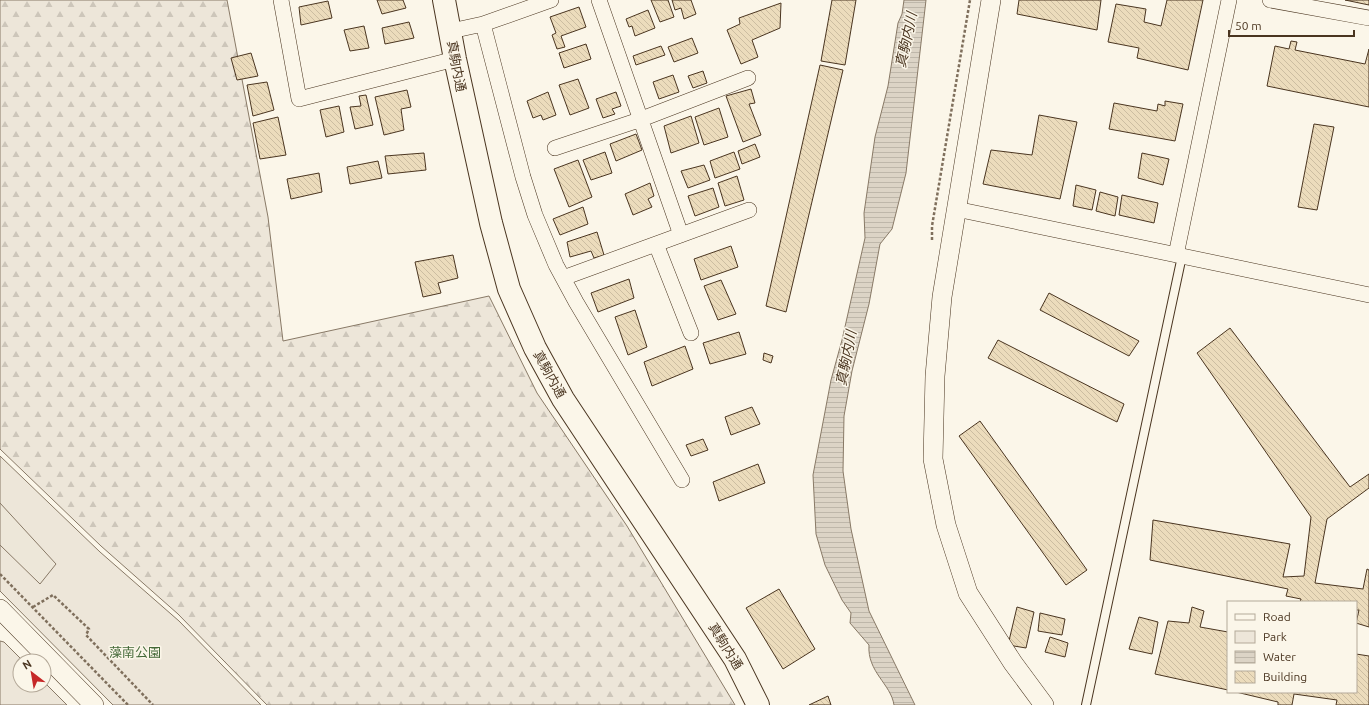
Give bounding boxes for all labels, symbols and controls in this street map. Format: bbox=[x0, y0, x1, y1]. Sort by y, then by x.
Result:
water label: 真駒内川 bbox=[892, 9, 920, 69]
scale bar bbox=[1229, 12, 1354, 38]
text: 50 m bbox=[1235, 19, 1262, 32]
street label: 真駒内通 bbox=[445, 39, 469, 93]
water label: 真駒内川 bbox=[833, 327, 860, 387]
street label: 真駒内通 bbox=[531, 348, 569, 400]
legend bbox=[1227, 601, 1357, 693]
text: Road bbox=[1263, 610, 1291, 623]
street label: 真駒内通 bbox=[706, 620, 746, 672]
text: Park bbox=[1263, 630, 1287, 643]
park label: 藻南公園 bbox=[109, 645, 161, 659]
text: Water bbox=[1263, 650, 1296, 663]
north arrow bbox=[12, 653, 52, 693]
text: N bbox=[20, 657, 33, 672]
text: Building bbox=[1263, 670, 1307, 683]

